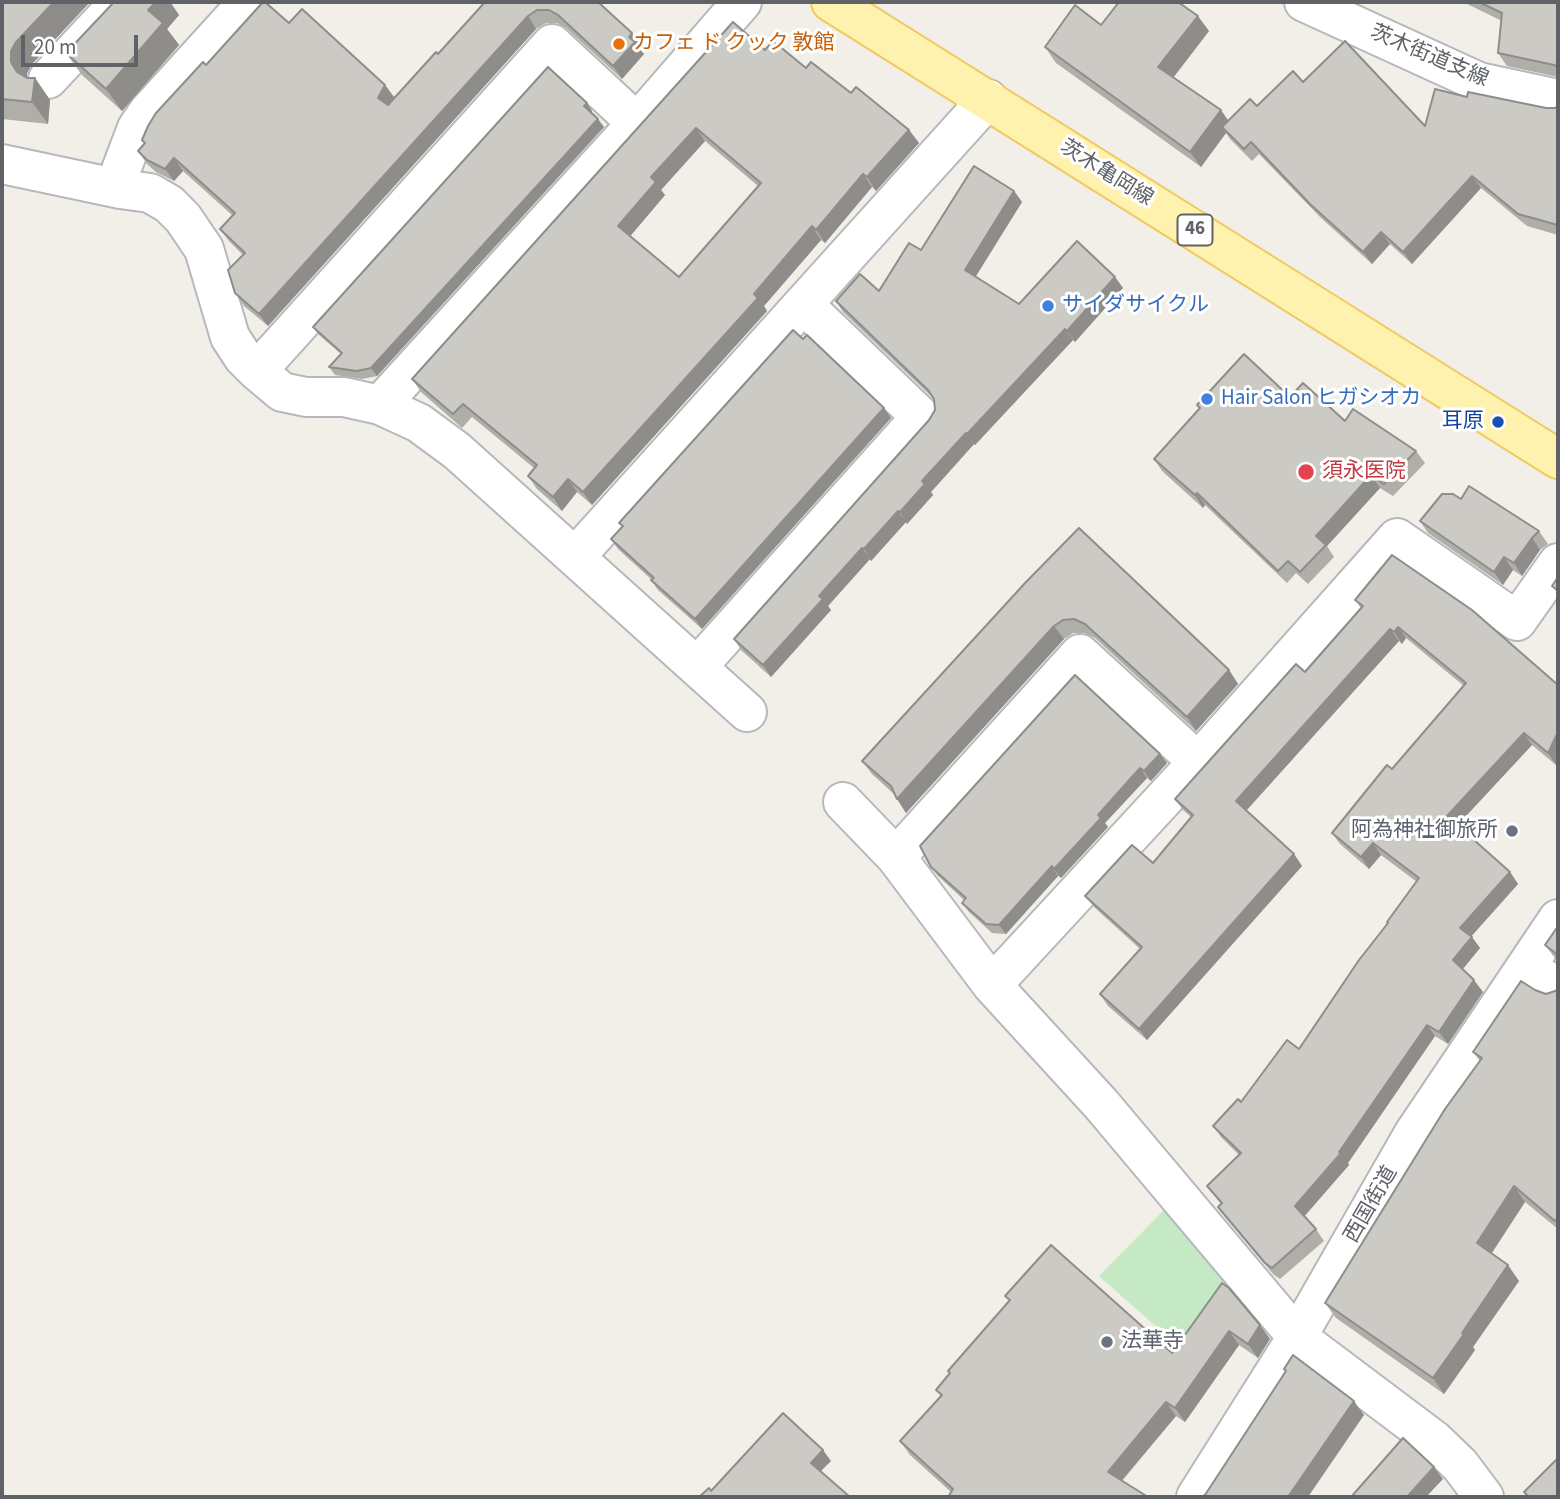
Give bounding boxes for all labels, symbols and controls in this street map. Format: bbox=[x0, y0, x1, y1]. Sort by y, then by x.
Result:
scale bar bbox=[24, 21, 142, 65]
street label: 茨木街道支線 bbox=[1366, 21, 1492, 93]
place label: カフェ ド クック 敦館 bbox=[633, 31, 835, 57]
text: 20 m bbox=[34, 32, 76, 62]
marker: カフェ ド クック 敦館 bbox=[611, 36, 627, 52]
street label: 茨木亀岡線 bbox=[1055, 135, 1157, 213]
road number: 46 bbox=[1178, 214, 1212, 246]
place label: サイダサイクル bbox=[1062, 293, 1209, 319]
marker: サイダサイクル bbox=[1040, 298, 1056, 314]
place label: Hair Salon ヒガシオカ bbox=[1221, 386, 1421, 412]
marker: Hair Salon ヒガシオカ bbox=[1199, 391, 1215, 407]
place label: 耳原 bbox=[1442, 409, 1484, 435]
marker: 耳原 bbox=[1490, 414, 1506, 430]
place label: 須永医院 bbox=[1322, 459, 1406, 485]
marker: 須永医院 bbox=[1296, 462, 1316, 482]
place label: 阿為神社御旅所 bbox=[1351, 818, 1498, 844]
marker: 阿為神社御旅所 bbox=[1504, 823, 1520, 839]
street label: 西国街道 bbox=[1340, 1162, 1404, 1248]
place label: 法華寺 bbox=[1121, 1329, 1184, 1355]
marker: 法華寺 bbox=[1099, 1334, 1115, 1350]

